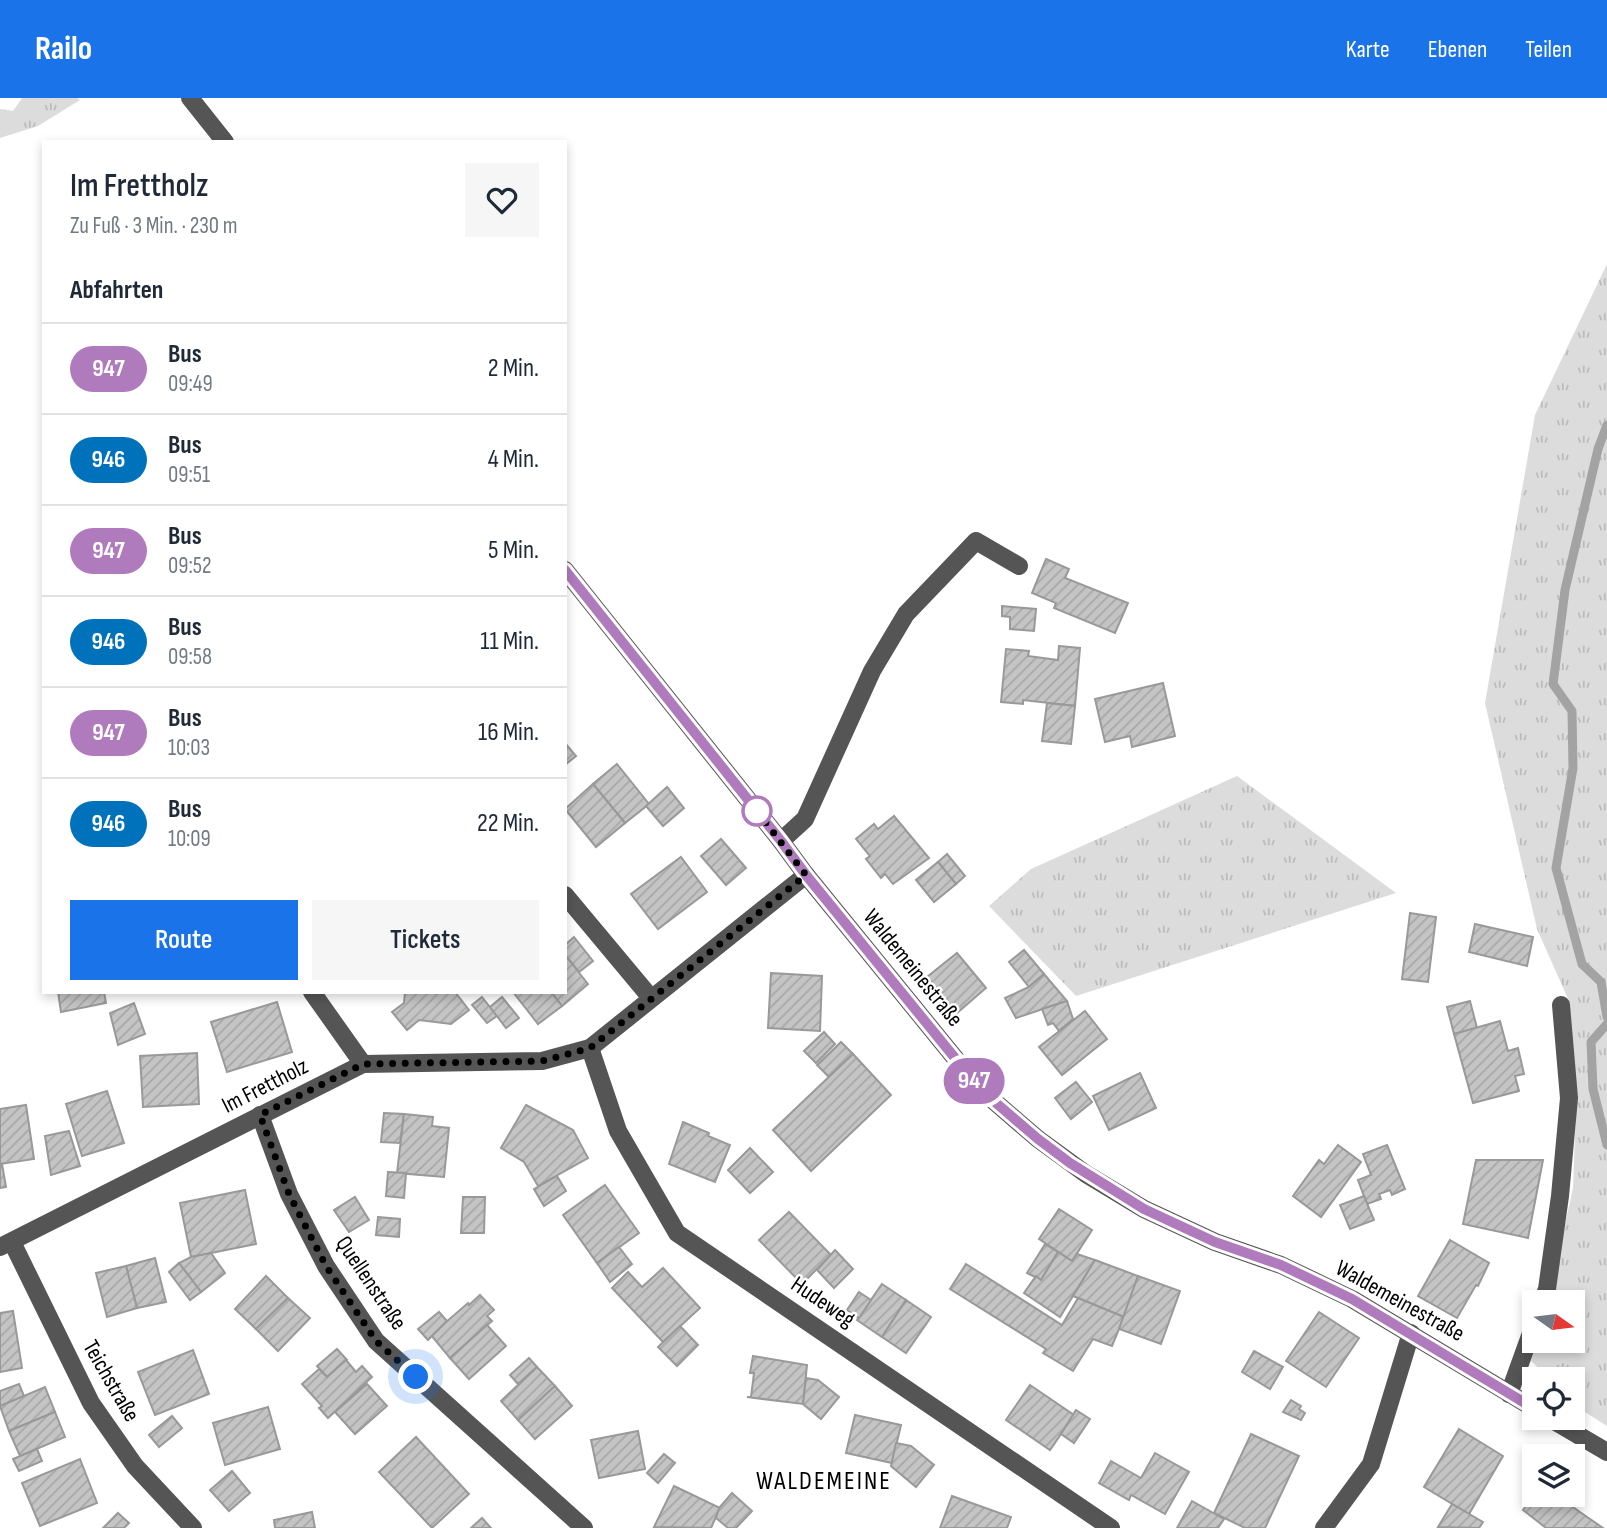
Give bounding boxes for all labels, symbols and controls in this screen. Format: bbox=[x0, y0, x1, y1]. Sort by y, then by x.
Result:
text: Railo bbox=[35, 29, 92, 69]
text: Karte bbox=[1346, 35, 1390, 64]
text: Ebenen bbox=[1428, 35, 1487, 64]
text: Teilen bbox=[1525, 35, 1572, 64]
button: heart bbox=[465, 163, 539, 237]
text: Im Frettholz bbox=[70, 166, 208, 206]
text: Zu Fuß · 3 Min. · 230 m bbox=[70, 212, 238, 240]
text: Abfahrten bbox=[70, 275, 163, 306]
text: Bus bbox=[168, 339, 202, 370]
text: 2 Min. bbox=[488, 353, 539, 384]
text: 947 bbox=[92, 354, 125, 383]
text: 09:49 bbox=[168, 370, 213, 398]
text: Bus bbox=[168, 430, 202, 461]
text: 4 Min. bbox=[488, 444, 539, 475]
text: 946 bbox=[92, 445, 125, 474]
text: 09:51 bbox=[168, 461, 210, 489]
text: Bus bbox=[168, 521, 202, 552]
text: 5 Min. bbox=[488, 535, 539, 566]
text: 947 bbox=[92, 536, 125, 565]
text: 09:52 bbox=[168, 552, 212, 580]
text: Bus bbox=[168, 612, 202, 643]
text: 11 Min. bbox=[480, 626, 539, 657]
text: 946 bbox=[92, 627, 125, 656]
text: 09:58 bbox=[168, 643, 212, 671]
text: Bus bbox=[168, 703, 202, 734]
text: 16 Min. bbox=[478, 717, 539, 748]
text: 947 bbox=[92, 718, 125, 747]
text: 10:03 bbox=[168, 734, 210, 762]
text: Bus bbox=[168, 794, 202, 825]
unlabelled marker bbox=[742, 796, 772, 826]
text: 22 Min. bbox=[477, 808, 539, 839]
text: 946 bbox=[92, 809, 125, 838]
text: 10:09 bbox=[168, 825, 211, 853]
button: Route bbox=[70, 900, 298, 980]
button: Tickets bbox=[312, 900, 539, 980]
street label: Waldemeinestraße bbox=[857, 904, 969, 1032]
street label: Im Frettholz bbox=[217, 1052, 313, 1120]
line badge: 947 bbox=[934, 1058, 1014, 1104]
text: 947 bbox=[958, 1066, 990, 1095]
street label: Quellenstraße bbox=[329, 1231, 413, 1335]
street label: Waldemeinestraße bbox=[1331, 1254, 1469, 1348]
street label: Hudeweg bbox=[786, 1270, 860, 1334]
north arrow bbox=[1522, 1290, 1586, 1353]
map controls bbox=[1522, 1290, 1585, 1507]
street label: Teichstraße bbox=[76, 1335, 146, 1427]
your location bbox=[398, 1359, 433, 1394]
button: locate bbox=[1522, 1367, 1585, 1430]
button: layers bbox=[1522, 1444, 1585, 1507]
district label: WALDEMEINE bbox=[756, 1466, 892, 1497]

